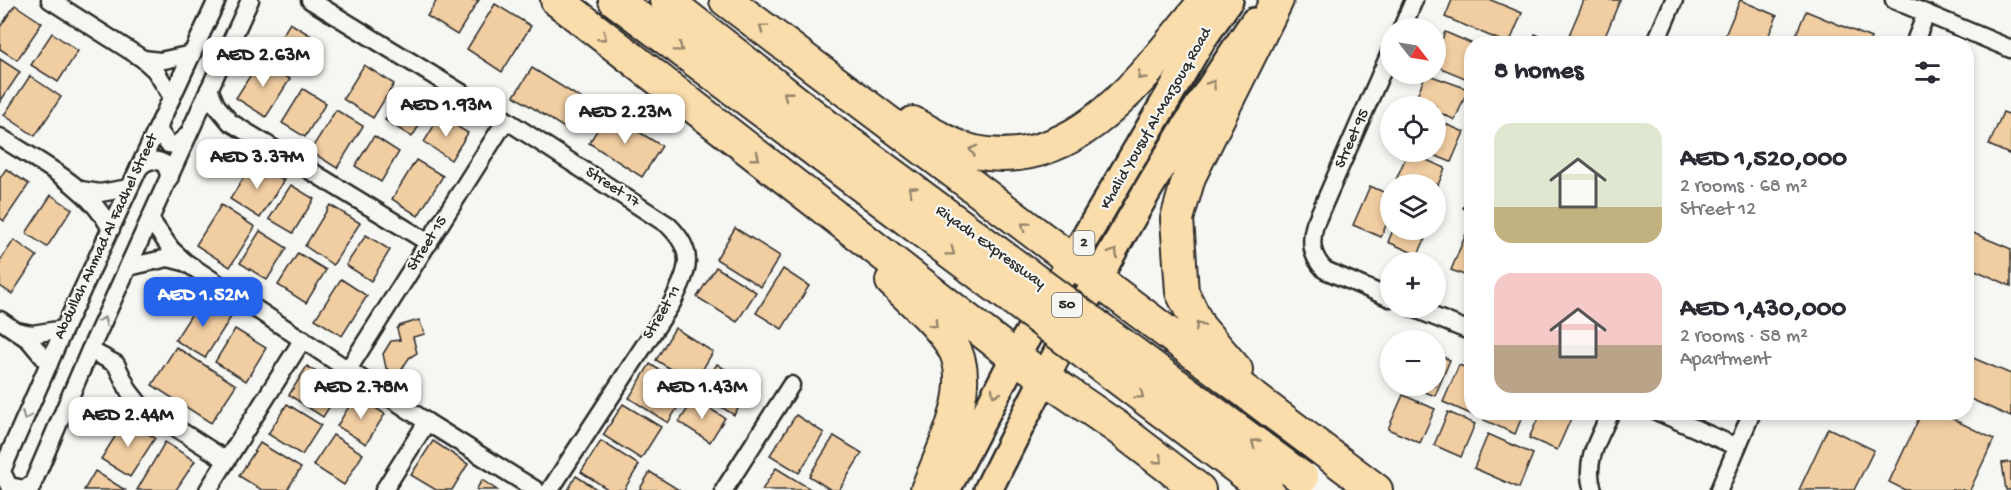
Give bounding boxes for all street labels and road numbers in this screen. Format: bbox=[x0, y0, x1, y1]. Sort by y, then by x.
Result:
street label: Khalid Yousuf Al-Marzouq Road bbox=[1097, 23, 1218, 213]
street label: Street 95 bbox=[1332, 106, 1374, 172]
street label: Abdullah Ahmad Al Fadhel Street bbox=[51, 130, 164, 343]
street label: Street 17 bbox=[581, 163, 643, 213]
street label: Riyadh Expressway bbox=[931, 202, 1049, 294]
street label: Street 15 bbox=[404, 213, 452, 275]
road number: 2 bbox=[1074, 231, 1094, 255]
street label: Street 11 bbox=[640, 283, 686, 343]
road number: 50 bbox=[1052, 293, 1082, 317]

